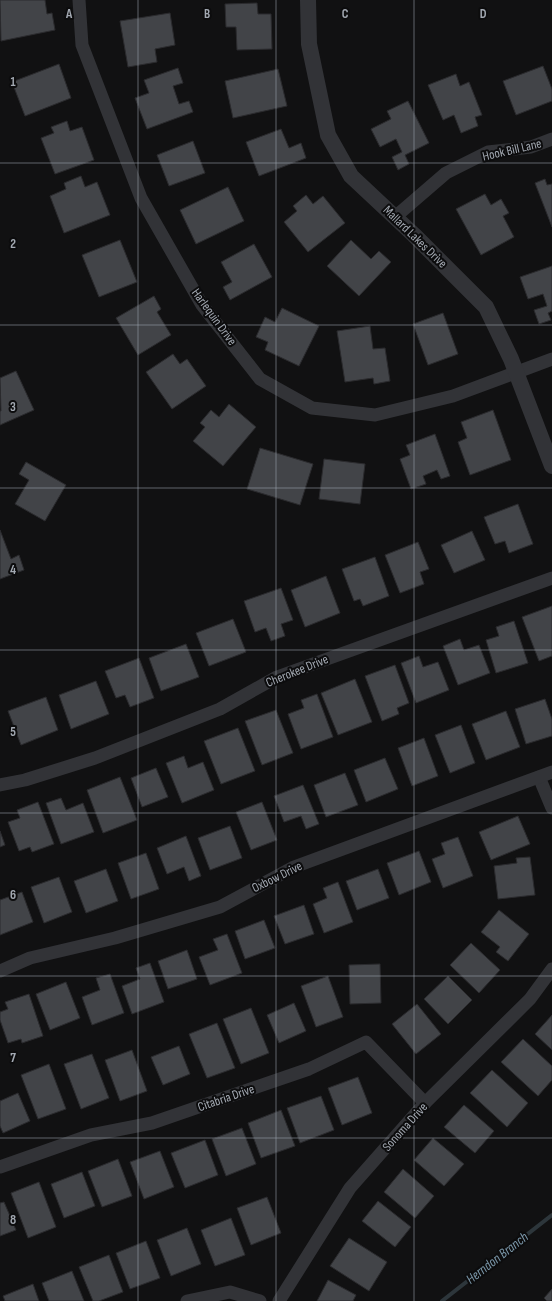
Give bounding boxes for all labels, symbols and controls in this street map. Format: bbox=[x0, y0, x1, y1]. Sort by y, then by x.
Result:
text: A bbox=[65, 6, 73, 22]
text: B bbox=[204, 6, 210, 22]
text: C bbox=[342, 6, 349, 22]
text: D bbox=[480, 6, 487, 22]
text: 1 bbox=[10, 74, 16, 90]
street label: Hook Bill Lane bbox=[481, 135, 543, 165]
street label: Mallard Lakes Drive bbox=[380, 202, 450, 272]
text: 2 bbox=[10, 236, 16, 252]
street label: Harlequin Drive bbox=[188, 285, 240, 349]
text: 3 bbox=[10, 399, 16, 415]
text: 4 bbox=[10, 562, 16, 578]
street label: Cherokee Drive bbox=[263, 651, 331, 691]
text: 5 bbox=[10, 724, 16, 740]
street label: Oxbow Drive bbox=[249, 858, 305, 896]
text: 6 bbox=[10, 887, 16, 903]
text: 7 bbox=[10, 1050, 16, 1066]
street label: Citabria Drive bbox=[196, 1081, 256, 1115]
street label: Sonoma Drive bbox=[379, 1099, 431, 1155]
text: 8 bbox=[10, 1212, 16, 1228]
water label: Herndon Branch bbox=[462, 1228, 532, 1288]

